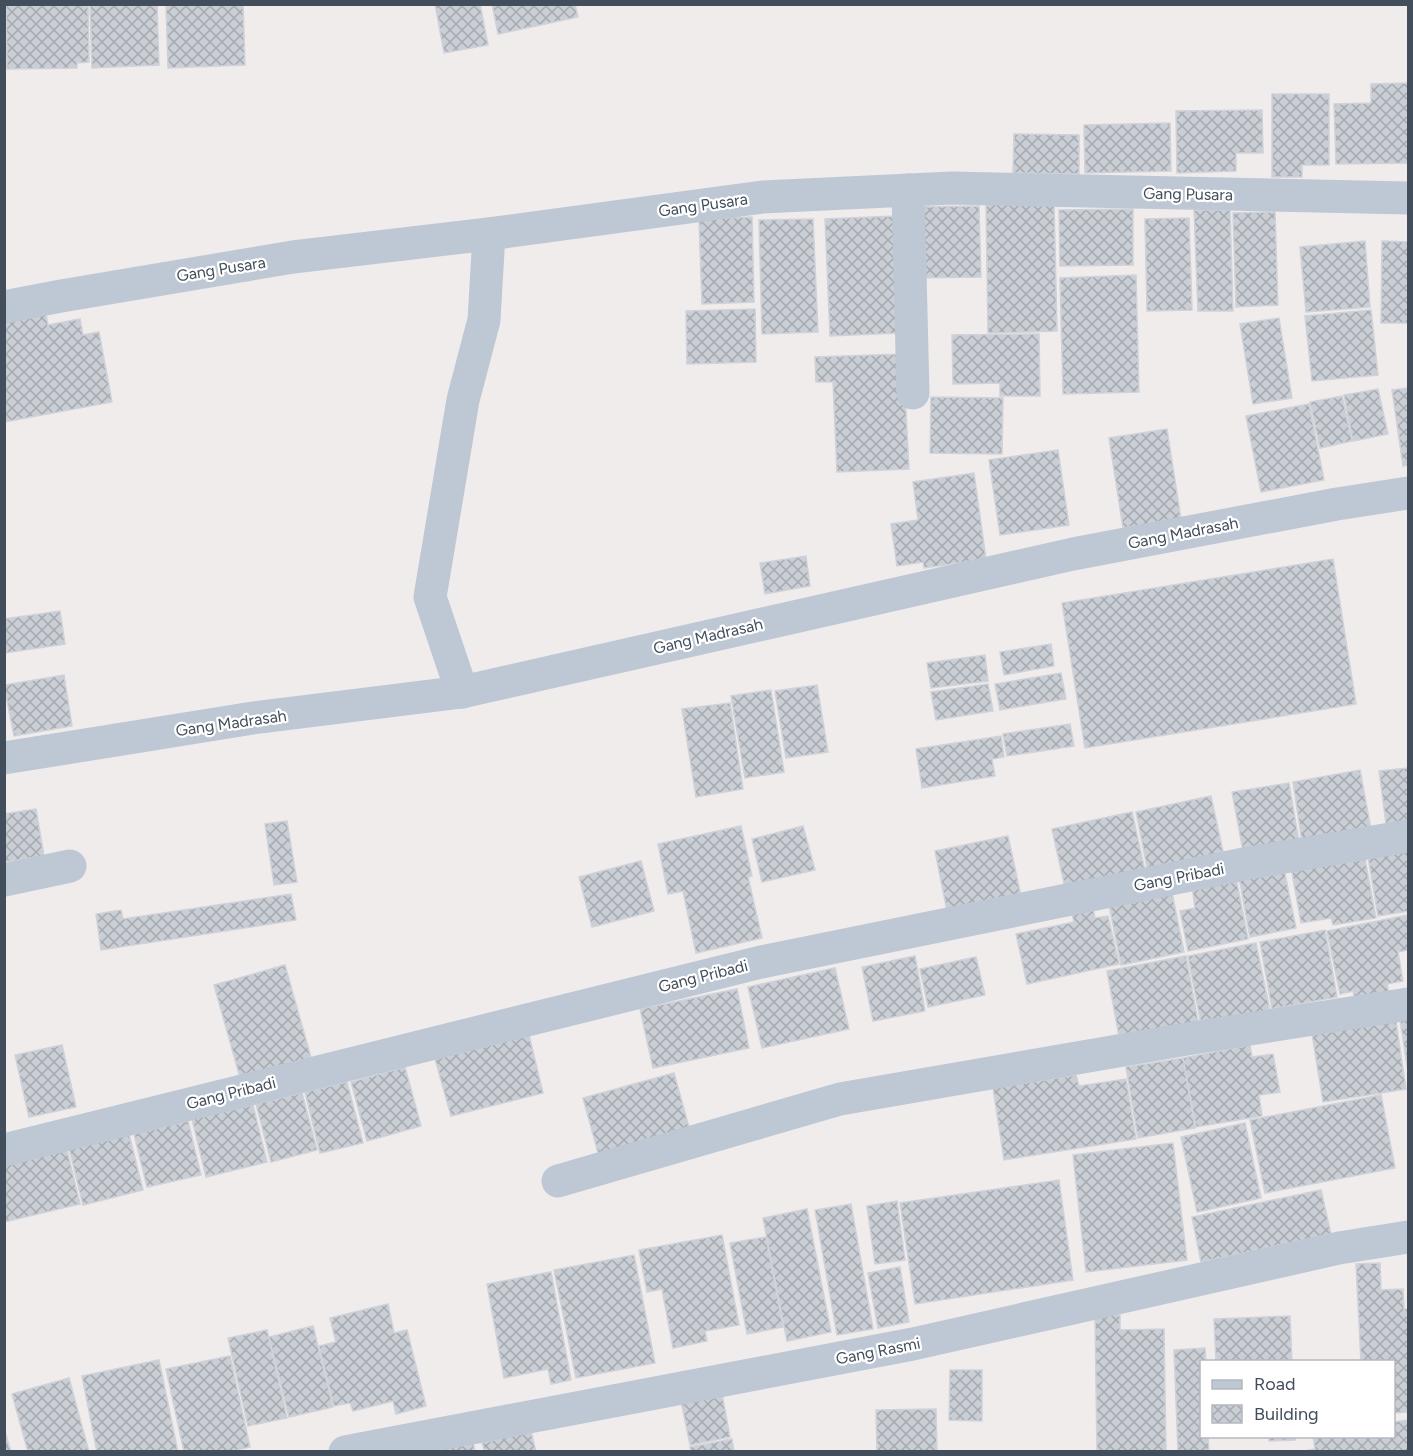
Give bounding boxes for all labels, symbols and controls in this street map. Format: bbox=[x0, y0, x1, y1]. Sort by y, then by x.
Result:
street label: Gang Pusara bbox=[1143, 184, 1233, 204]
street label: Gang Pusara bbox=[657, 189, 749, 221]
street label: Gang Pusara bbox=[175, 253, 267, 285]
street label: Gang Madrasah bbox=[1126, 513, 1240, 553]
street label: Gang Madrasah bbox=[651, 614, 765, 658]
street label: Gang Madrasah bbox=[174, 706, 288, 740]
street label: Gang Pribadi bbox=[1132, 859, 1226, 895]
street label: Gang Pribadi bbox=[656, 956, 750, 996]
street label: Gang Pribadi bbox=[184, 1073, 278, 1113]
street label: Gang Rasmi bbox=[834, 1334, 922, 1368]
legend bbox=[1200, 1360, 1395, 1438]
text: Road bbox=[1254, 1373, 1295, 1395]
text: Building bbox=[1254, 1403, 1319, 1425]

